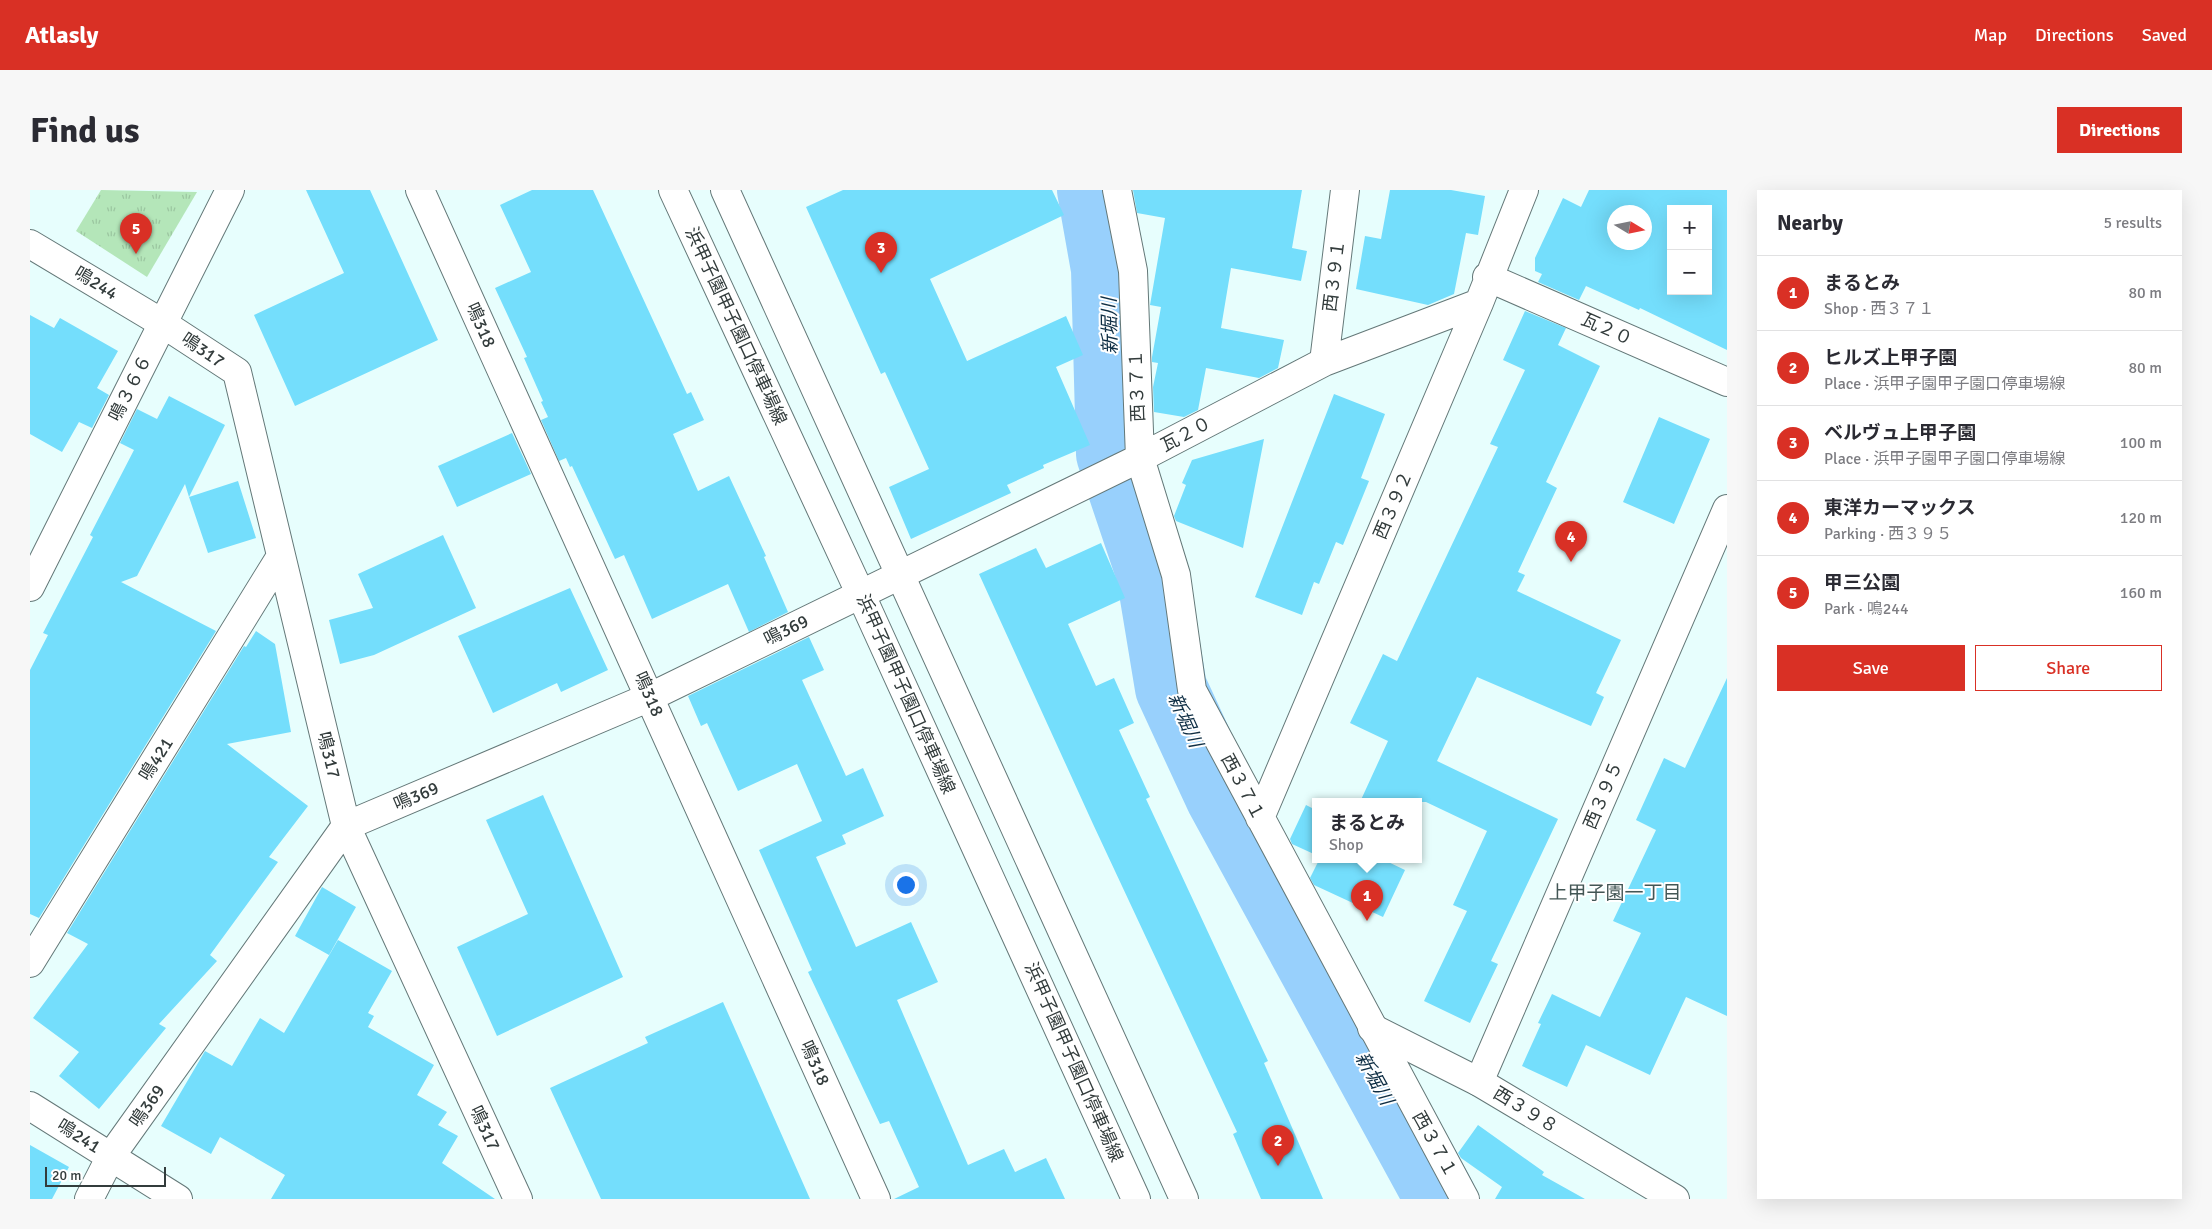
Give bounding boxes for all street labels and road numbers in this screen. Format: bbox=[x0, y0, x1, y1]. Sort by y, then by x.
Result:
street label: 浜甲子園甲子園口停車場線 bbox=[680, 223, 792, 429]
street label: 西３９１ bbox=[1319, 239, 1349, 313]
street label: 鳴244 bbox=[70, 261, 122, 305]
street label: 鳴318 bbox=[461, 299, 501, 351]
street label: 瓦２０ bbox=[1578, 308, 1636, 350]
street label: 鳴317 bbox=[177, 328, 229, 372]
street label: 西３７１ bbox=[1125, 350, 1149, 422]
street label: 鳴３６６ bbox=[104, 351, 156, 425]
street label: 瓦２０ bbox=[1157, 412, 1215, 456]
street label: 西３９２ bbox=[1369, 468, 1417, 542]
street label: 浜甲子園甲子園口停車場線 bbox=[852, 591, 960, 797]
street label: 鳴369 bbox=[760, 610, 812, 650]
street label: 鳴318 bbox=[629, 668, 669, 720]
street label: 鳴317 bbox=[313, 729, 345, 781]
street label: 鳴421 bbox=[134, 733, 178, 785]
street label: 西３７１ bbox=[1216, 750, 1270, 824]
street label: 西３９５ bbox=[1579, 758, 1627, 832]
street label: 鳴369 bbox=[390, 777, 442, 815]
street label: 浜甲子園甲子園口停車場線 bbox=[1020, 959, 1128, 1165]
street label: 鳴318 bbox=[795, 1037, 835, 1089]
street label: 鳴369 bbox=[124, 1080, 170, 1132]
street label: 西３９８ bbox=[1489, 1082, 1563, 1138]
street label: 鳴317 bbox=[465, 1102, 505, 1154]
street label: 西３７１ bbox=[1408, 1107, 1462, 1181]
street label: 鳴241 bbox=[53, 1114, 105, 1158]

